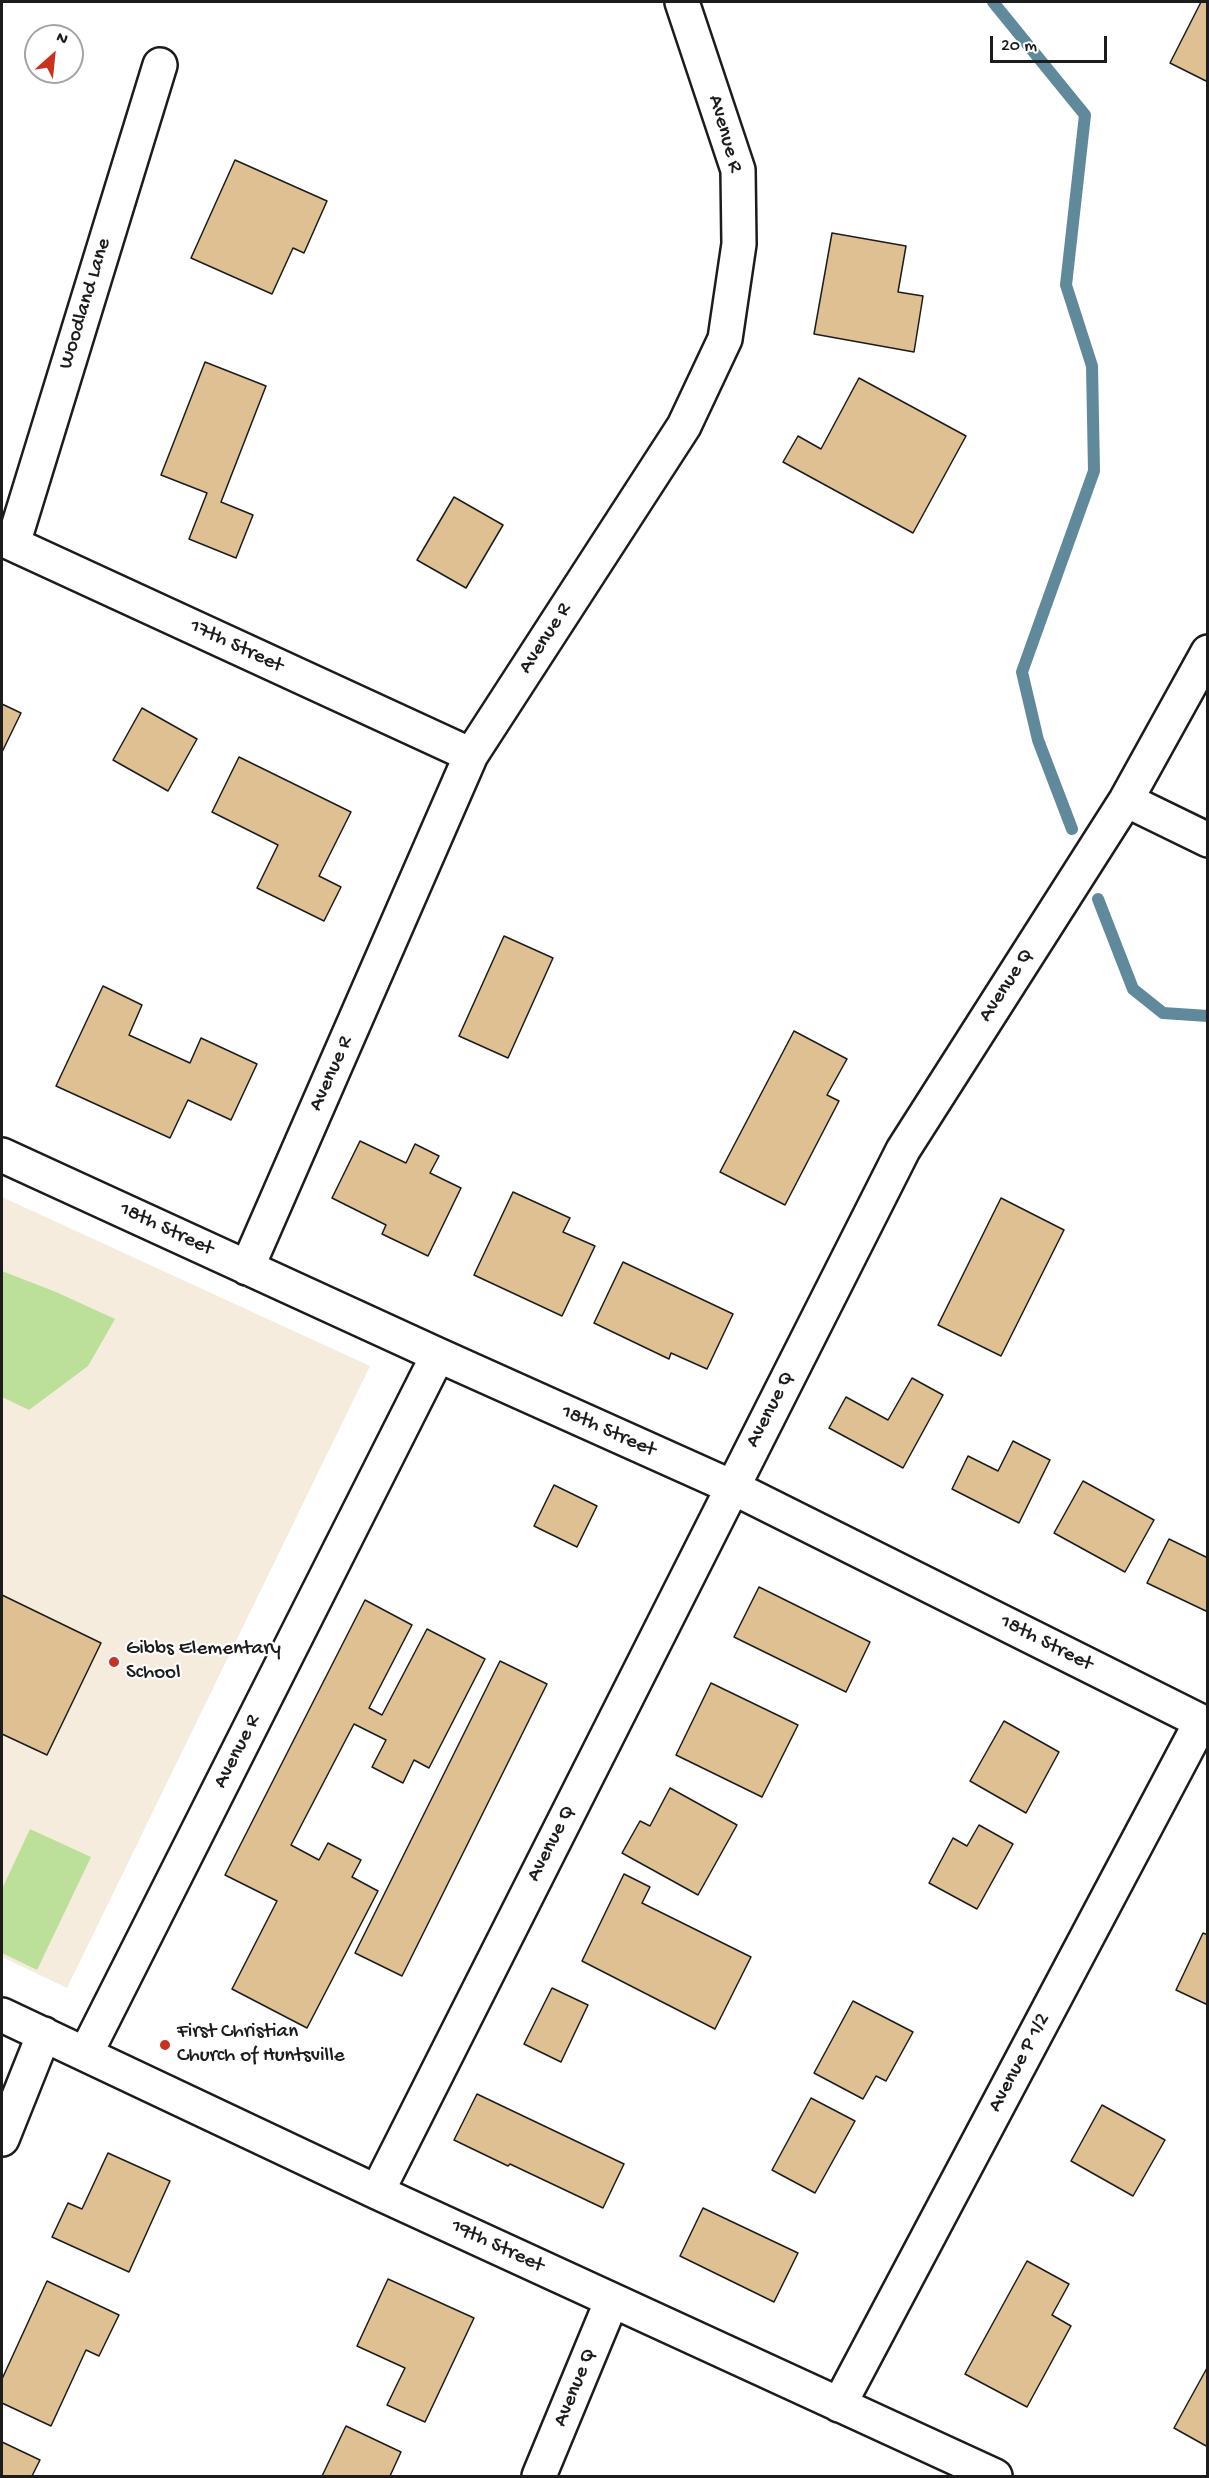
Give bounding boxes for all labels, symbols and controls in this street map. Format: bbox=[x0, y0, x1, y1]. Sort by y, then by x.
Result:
north arrow bbox=[24, 24, 84, 84]
scale bar bbox=[993, 24, 1110, 62]
text: N bbox=[53, 28, 70, 50]
text: 20 m bbox=[1001, 36, 1037, 57]
street label: Avenue R bbox=[701, 92, 747, 176]
street label: Woodland Lane bbox=[54, 235, 118, 373]
street label: Avenue R bbox=[514, 599, 578, 679]
street label: 17th Street bbox=[185, 614, 287, 680]
street label: Avenue Q bbox=[974, 945, 1040, 1027]
street label: Avenue R bbox=[304, 1033, 360, 1115]
street label: 18th Street bbox=[115, 1197, 217, 1263]
street label: Avenue Q bbox=[741, 1368, 801, 1452]
street label: 18th Street bbox=[557, 1400, 659, 1464]
street label: 18th Street bbox=[995, 1610, 1097, 1678]
place label: Gibbs Elementary School bbox=[126, 1637, 281, 1687]
marker: Gibbs Elementary School bbox=[107, 1655, 121, 1669]
street label: Avenue R bbox=[209, 1711, 267, 1793]
street label: Avenue Q bbox=[522, 1802, 582, 1886]
street label: Avenue P 1/2 bbox=[983, 2009, 1057, 2117]
place label: First Christian Church of Huntsville bbox=[177, 2020, 345, 2070]
marker: First Christian Church of Huntsville bbox=[158, 2038, 172, 2052]
street label: 19th Street bbox=[446, 2214, 548, 2280]
street label: Avenue Q bbox=[549, 2345, 603, 2431]

